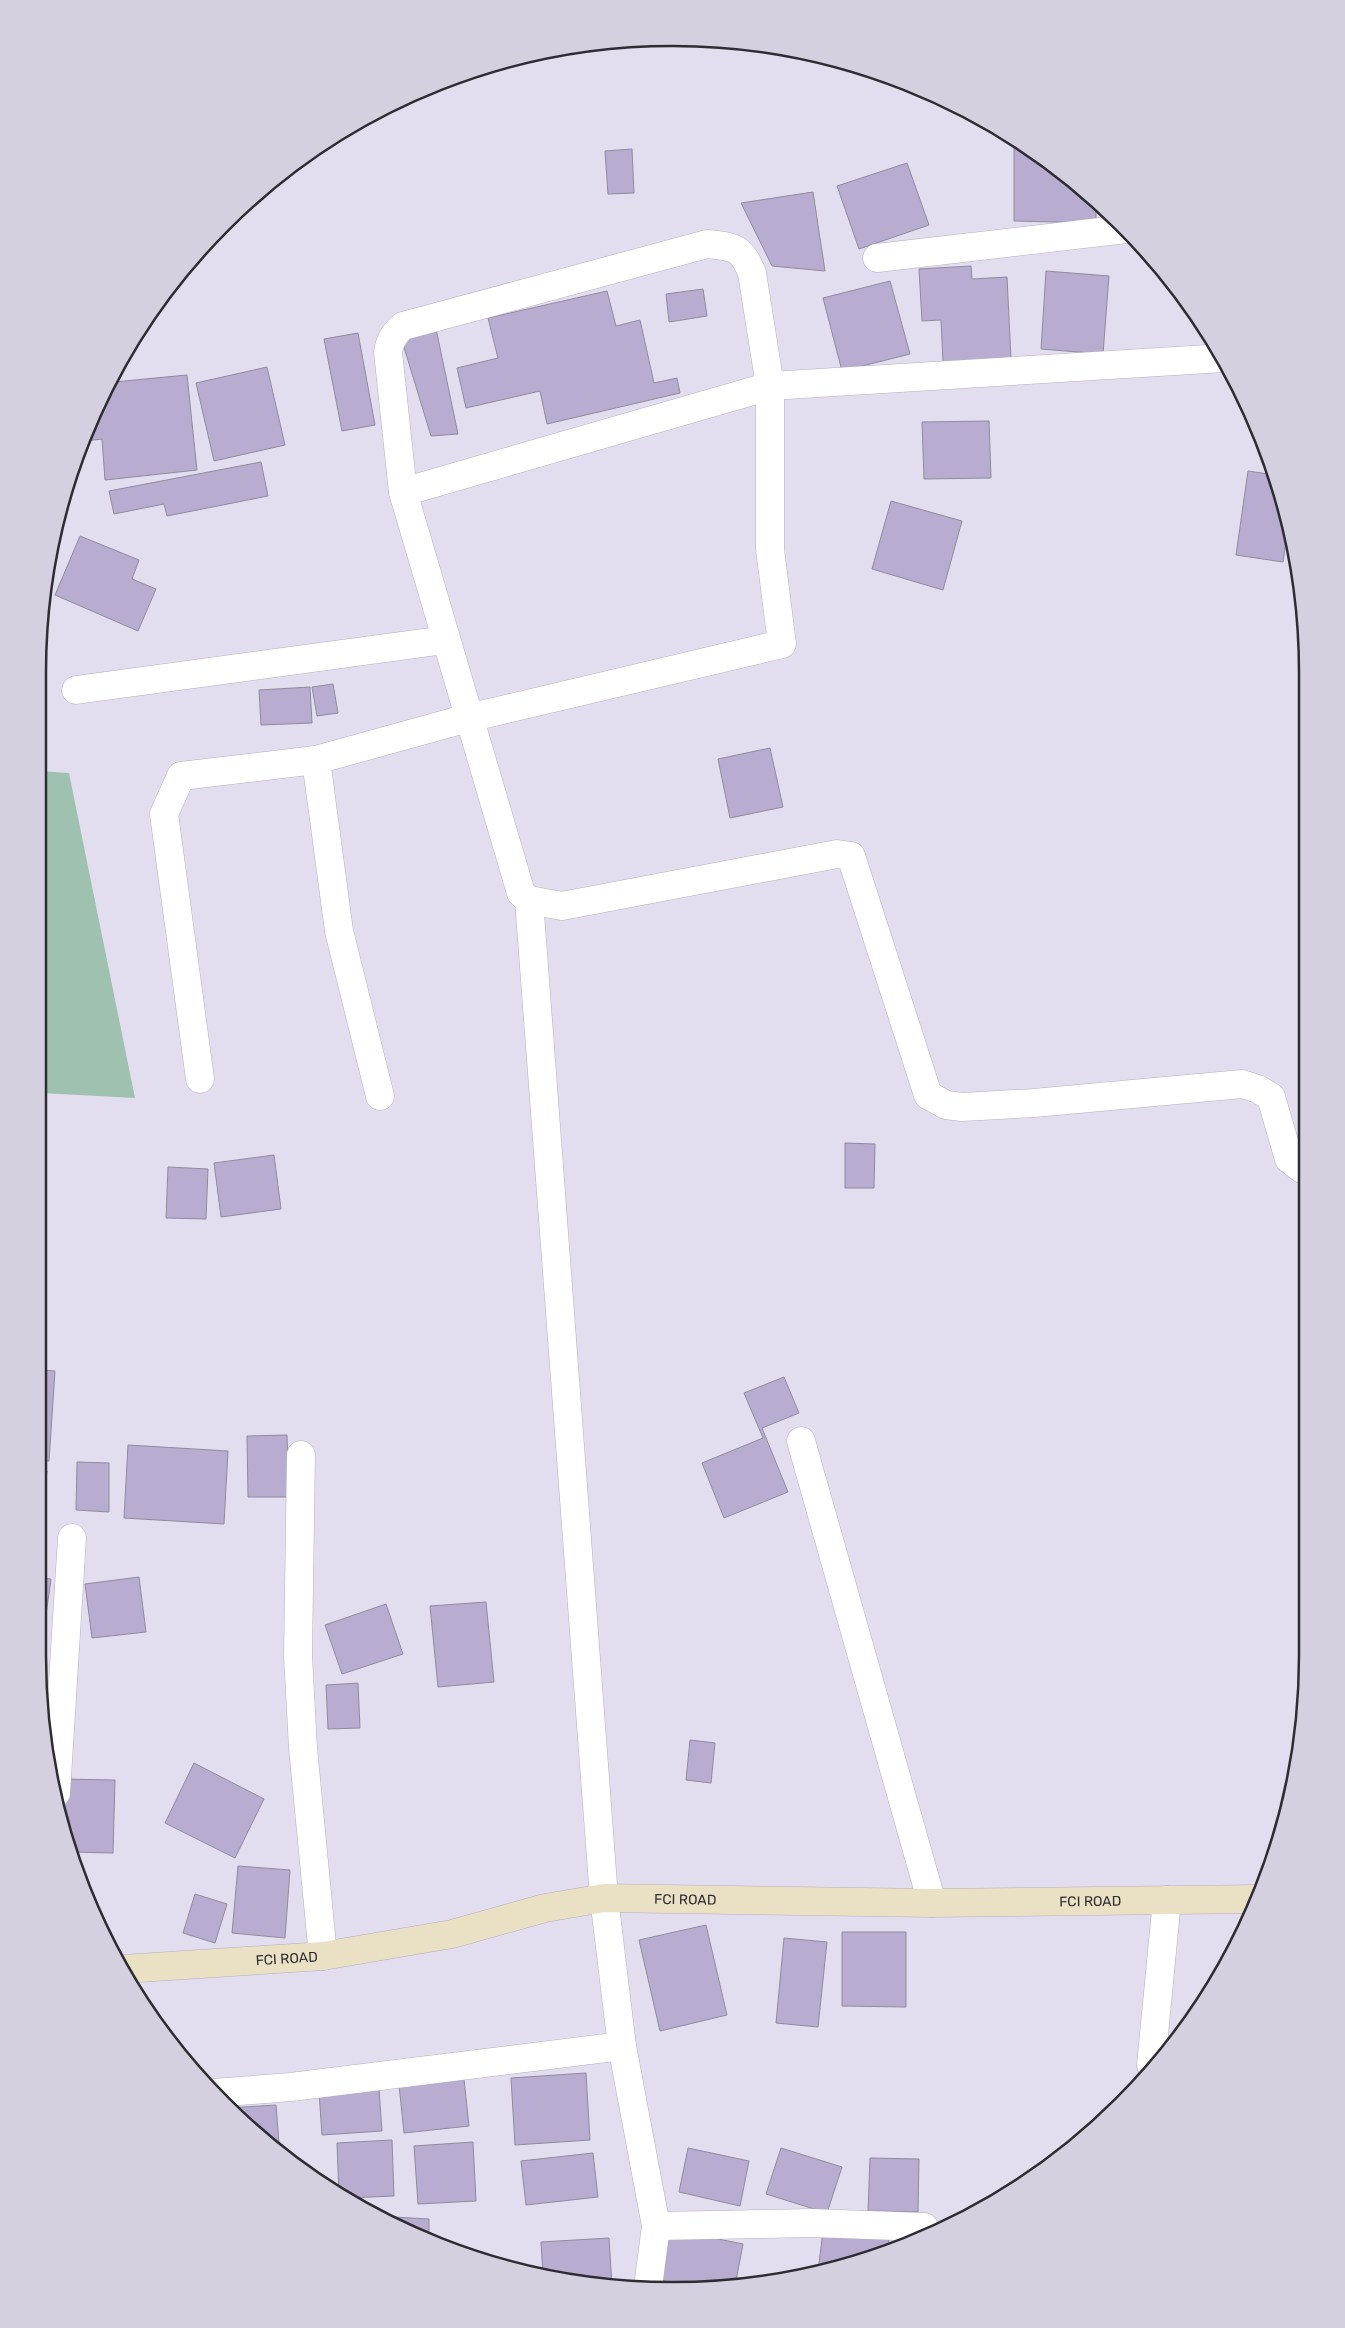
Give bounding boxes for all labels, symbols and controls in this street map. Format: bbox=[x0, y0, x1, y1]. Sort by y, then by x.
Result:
street label: FCI ROAD bbox=[654, 1890, 717, 1908]
street label: FCI ROAD bbox=[1059, 1892, 1121, 1910]
street label: FCI ROAD bbox=[255, 1948, 318, 1969]

